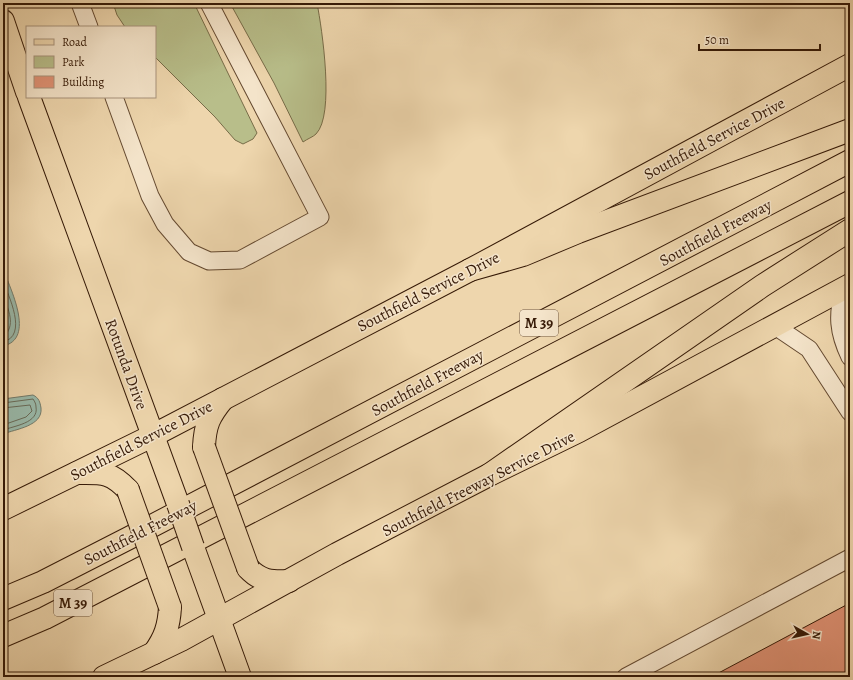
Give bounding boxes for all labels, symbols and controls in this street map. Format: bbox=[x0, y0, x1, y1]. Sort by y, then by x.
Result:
legend bbox=[26, 26, 156, 98]
scale bar bbox=[699, 26, 820, 52]
text: 50 m bbox=[705, 32, 729, 48]
text: Road bbox=[62, 34, 88, 50]
text: Park bbox=[62, 54, 85, 70]
text: Building bbox=[62, 74, 104, 90]
street label: Southfield Service Drive bbox=[640, 92, 789, 185]
street label: Southfield Freeway bbox=[655, 194, 776, 272]
street label: Southfield Service Drive bbox=[354, 246, 503, 337]
road number: M 39 bbox=[520, 310, 558, 336]
street label: Rotunda Drive bbox=[99, 316, 153, 413]
street label: Southfield Freeway bbox=[367, 344, 488, 422]
street label: Southfield Service Drive bbox=[67, 395, 216, 486]
street label: Southfield Freeway Service Drive bbox=[378, 426, 579, 542]
street label: Southfield Freeway bbox=[80, 494, 202, 571]
road number: M 39 bbox=[54, 590, 92, 616]
north arrow bbox=[787, 614, 827, 654]
text: N bbox=[808, 630, 824, 640]

